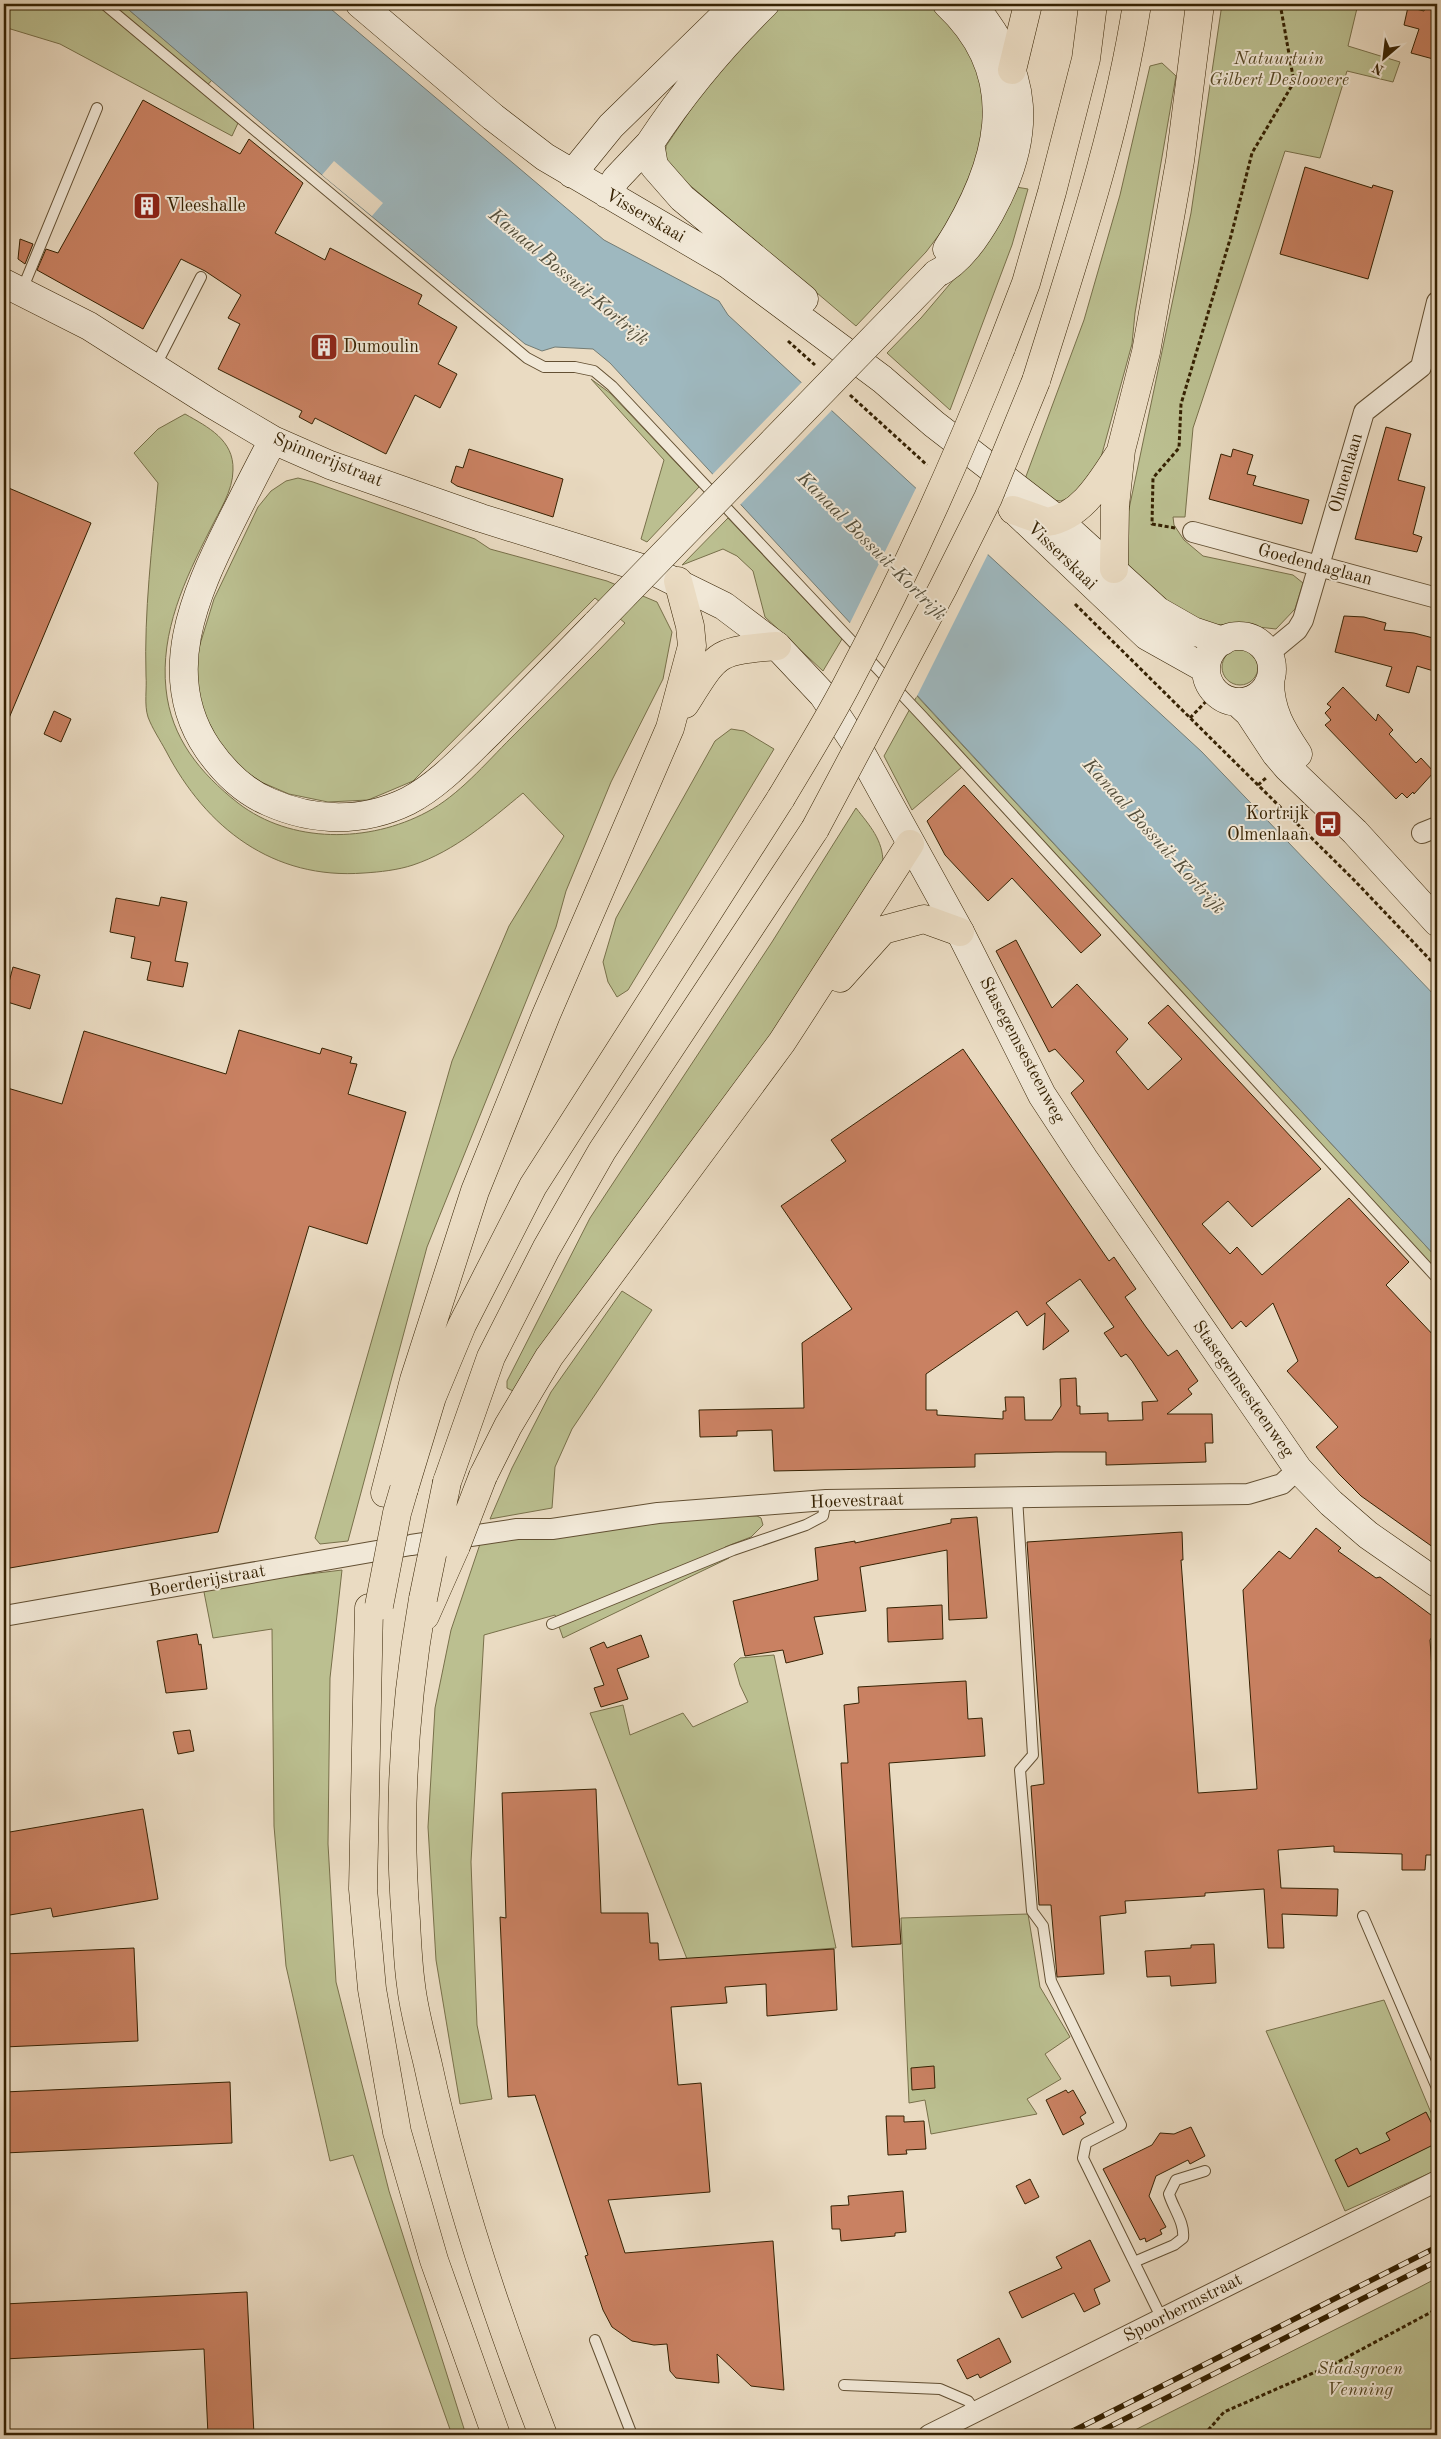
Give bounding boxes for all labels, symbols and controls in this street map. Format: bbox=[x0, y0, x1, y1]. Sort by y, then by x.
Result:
north arrow bbox=[1358, 32, 1408, 82]
park label: Natuurtuin Gilbert Desloovere bbox=[1209, 50, 1349, 89]
text: N bbox=[1370, 60, 1386, 77]
street label: Visserskaai bbox=[602, 186, 688, 246]
building icon: Vleeshalle bbox=[132, 191, 162, 221]
place label: Vleeshalle bbox=[166, 197, 246, 215]
water label: Kanaal Bossuit-Kortrijk bbox=[484, 205, 652, 350]
building icon: Dumoulin bbox=[309, 332, 339, 362]
place label: Dumoulin bbox=[343, 338, 419, 356]
street label: Spinnerijstraat bbox=[271, 430, 385, 490]
street label: Olmenlaan bbox=[1326, 431, 1366, 515]
water label: Kanaal Bossuit-Kortrijk bbox=[792, 468, 949, 625]
street label: Visserskaai bbox=[1024, 519, 1100, 594]
street label: Goedendaglaan bbox=[1256, 541, 1375, 589]
water label: Kanaal Bossuit-Kortrijk bbox=[1078, 755, 1228, 918]
place label: Kortrijk Olmenlaan bbox=[1227, 805, 1309, 844]
bus stop icon: Kortrijk Olmenlaan bbox=[1313, 809, 1343, 839]
street label: Stasegemsesteenweg bbox=[976, 974, 1068, 1126]
street label: Stasegemsesteenweg bbox=[1189, 1317, 1297, 1461]
street label: Hoevestraat bbox=[810, 1490, 904, 1512]
street label: Boerderijstraat bbox=[147, 1562, 267, 1600]
street label: Spoorbermstraat bbox=[1121, 2270, 1245, 2346]
park label: Stadsgroen Venning bbox=[1317, 2360, 1403, 2399]

